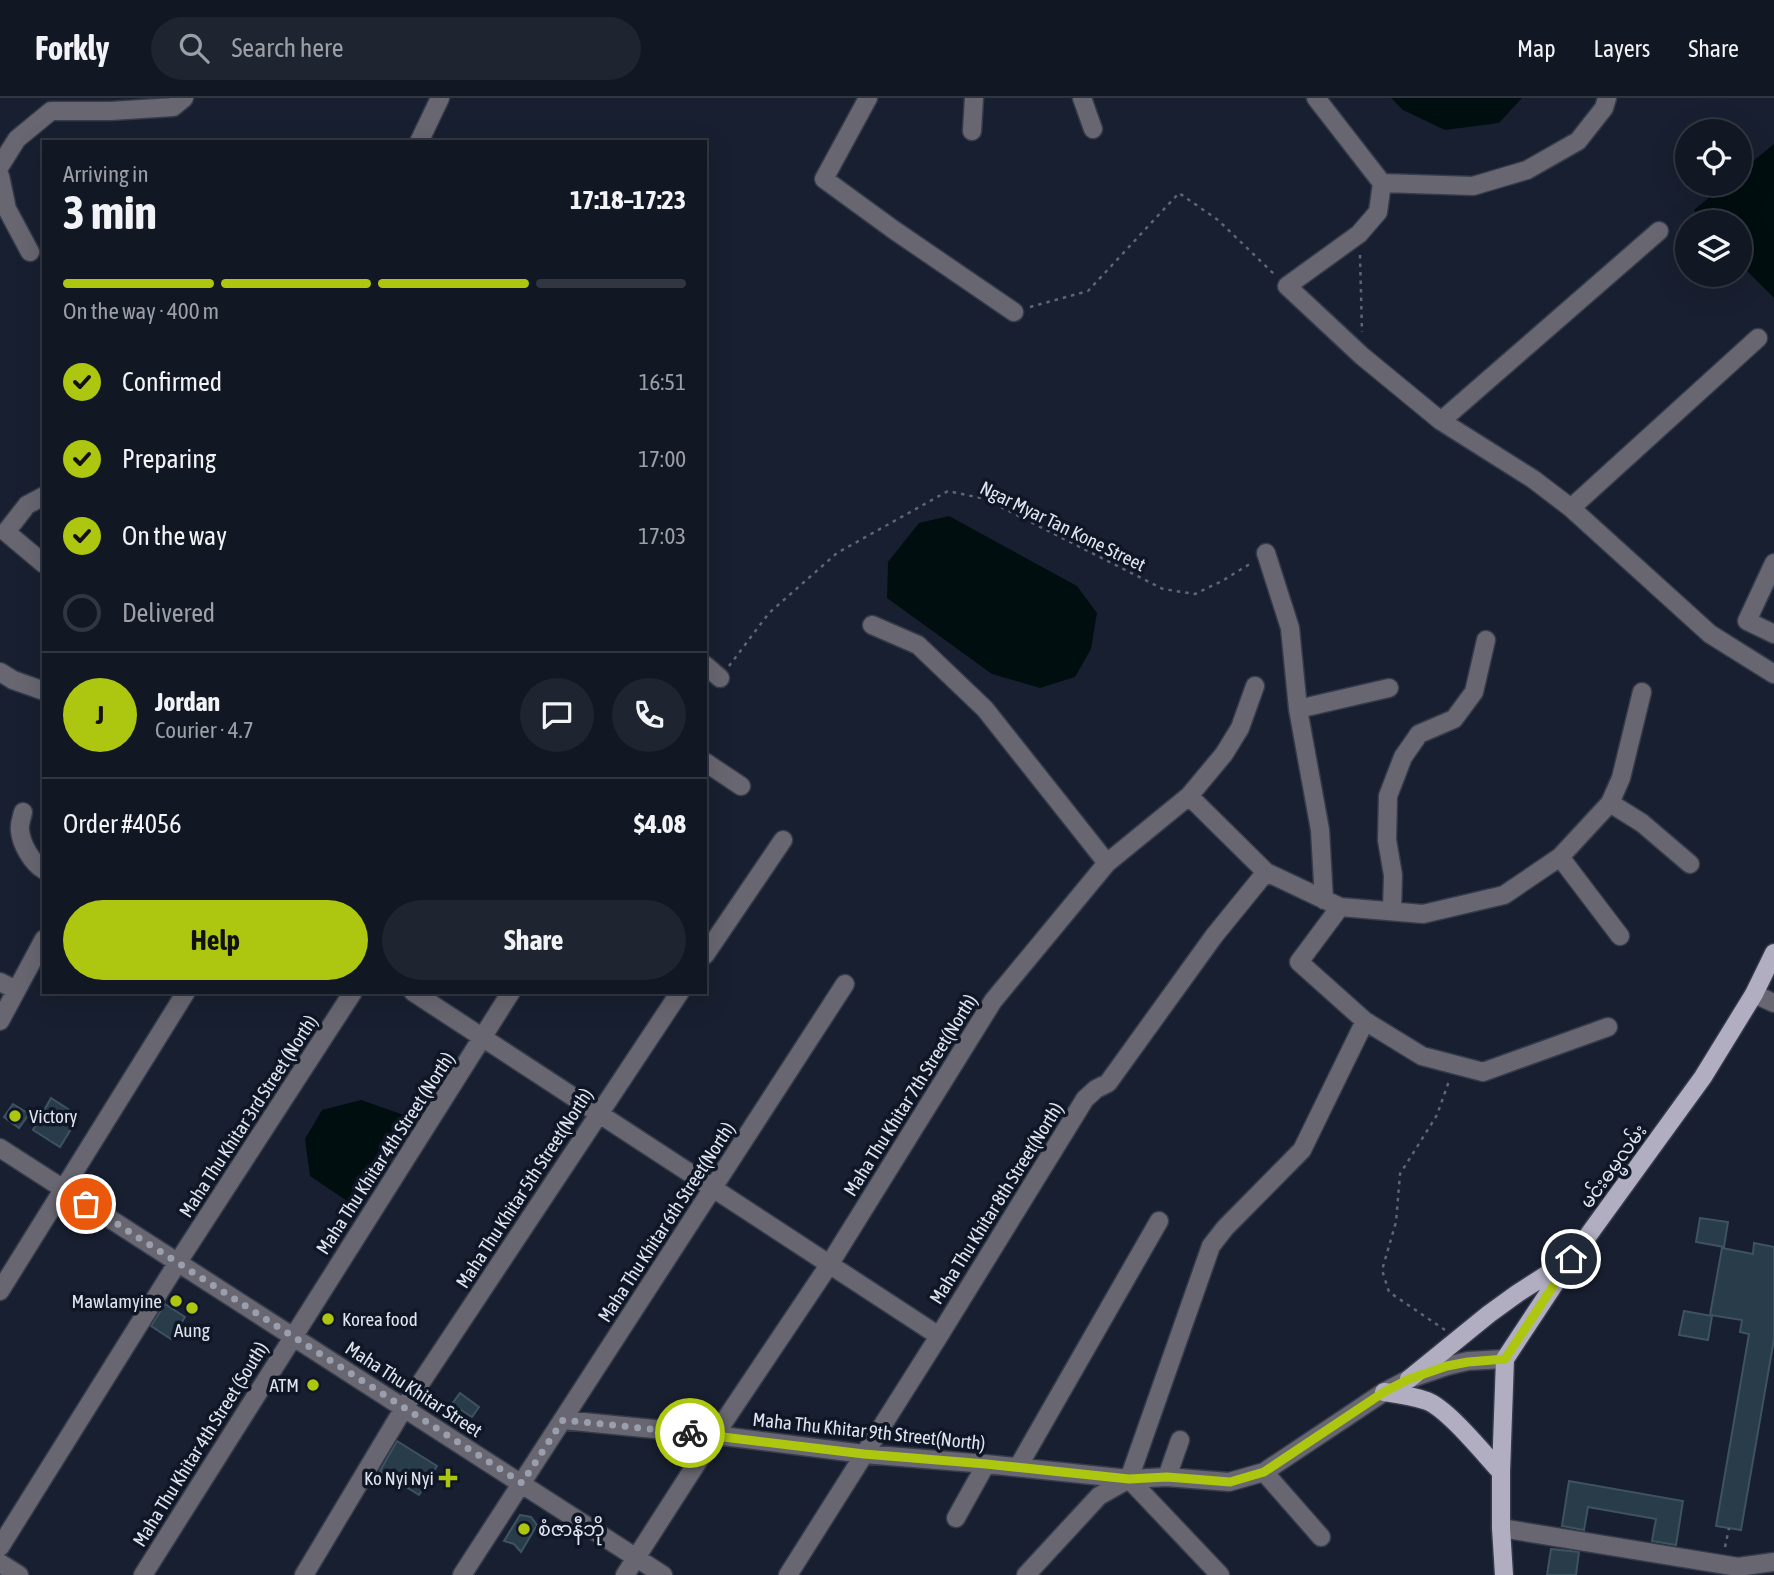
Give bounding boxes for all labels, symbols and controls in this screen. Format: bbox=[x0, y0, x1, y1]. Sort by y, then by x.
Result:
search box bbox=[151, 17, 641, 80]
text: Forkly bbox=[35, 29, 109, 67]
icon: search bbox=[175, 29, 213, 67]
text: Search here bbox=[231, 33, 344, 63]
text: Map bbox=[1517, 35, 1556, 62]
text: Layers bbox=[1594, 35, 1650, 62]
text: Share bbox=[1688, 35, 1739, 62]
map controls bbox=[1675, 119, 1752, 287]
button: locate bbox=[1675, 119, 1752, 196]
text: Arriving in bbox=[63, 161, 149, 187]
text: 17:18–17:23 bbox=[570, 185, 686, 215]
text: 3 min bbox=[63, 186, 157, 239]
button: layers bbox=[1675, 210, 1752, 287]
text: On the way · 400 m bbox=[63, 298, 219, 324]
icon: check bbox=[63, 363, 101, 401]
text: Confirmed bbox=[122, 367, 222, 397]
text: 16:51 bbox=[639, 369, 686, 395]
icon: check bbox=[63, 440, 101, 478]
text: Preparing bbox=[122, 444, 216, 474]
text: 17:00 bbox=[638, 446, 686, 472]
street label: Ngar Myar Tan Kone Street bbox=[977, 476, 1149, 576]
icon: check bbox=[63, 517, 101, 555]
text: On the way bbox=[122, 521, 227, 551]
text: 17:03 bbox=[638, 523, 686, 549]
text: Delivered bbox=[122, 598, 215, 628]
button: chat bbox=[520, 678, 594, 752]
button: phone bbox=[612, 678, 686, 752]
text: Jordan bbox=[155, 687, 220, 717]
text: J bbox=[96, 700, 104, 730]
text: Courier · 4.7 bbox=[155, 717, 254, 743]
text: Order #4056 bbox=[63, 809, 182, 839]
text: $4.08 bbox=[634, 809, 686, 839]
button: Help bbox=[63, 900, 368, 980]
button: Share bbox=[382, 900, 686, 980]
street label: Maha Thu Khitar 7th Street(North) bbox=[839, 990, 981, 1200]
street label: Maha Thu Khitar 3rd Street (North) bbox=[174, 1011, 322, 1221]
street label: Maha Thu Khitar 4th Street (North) bbox=[311, 1048, 459, 1258]
street label: Maha Thu Khitar 5th Street(North) bbox=[451, 1084, 597, 1292]
street label: Maha Thu Khitar 8th Street(North) bbox=[925, 1098, 1067, 1308]
place label: Victory bbox=[29, 1105, 78, 1127]
marker: Victory bbox=[7, 1108, 23, 1124]
street label: Maha Thu Khitar 6th Street(North) bbox=[593, 1118, 739, 1326]
street label: မင်းဓမ္မလမ်း bbox=[1573, 1118, 1655, 1215]
pin bbox=[56, 1174, 116, 1234]
icon: bag bbox=[67, 1185, 105, 1223]
pin bbox=[1541, 1229, 1601, 1289]
icon: home bbox=[1552, 1240, 1590, 1278]
place label: Mawlamyine bbox=[72, 1290, 162, 1312]
marker: Mawlamyine bbox=[168, 1293, 184, 1309]
marker: Aung bbox=[184, 1300, 200, 1316]
place label: Korea food bbox=[342, 1308, 418, 1330]
marker: Korea food bbox=[320, 1311, 336, 1327]
place label: Aung bbox=[174, 1319, 211, 1341]
street label: Maha Thu Khitar Street bbox=[342, 1337, 486, 1441]
street label: Maha Thu Khitar 4th Street (South) bbox=[128, 1338, 272, 1550]
place label: ATM bbox=[269, 1374, 299, 1396]
marker: ATM bbox=[305, 1377, 321, 1393]
courier bbox=[655, 1398, 725, 1468]
street label: Maha Thu Khitar 9th Street(North) bbox=[752, 1408, 986, 1454]
icon: bike bbox=[671, 1414, 709, 1452]
place label: Ko Nyi Nyi bbox=[364, 1467, 434, 1489]
marker: Ko Nyi Nyi bbox=[440, 1470, 456, 1486]
place label: စံဇာနီဘို bbox=[538, 1515, 605, 1546]
marker: စံဇာနီဘို bbox=[516, 1521, 532, 1537]

